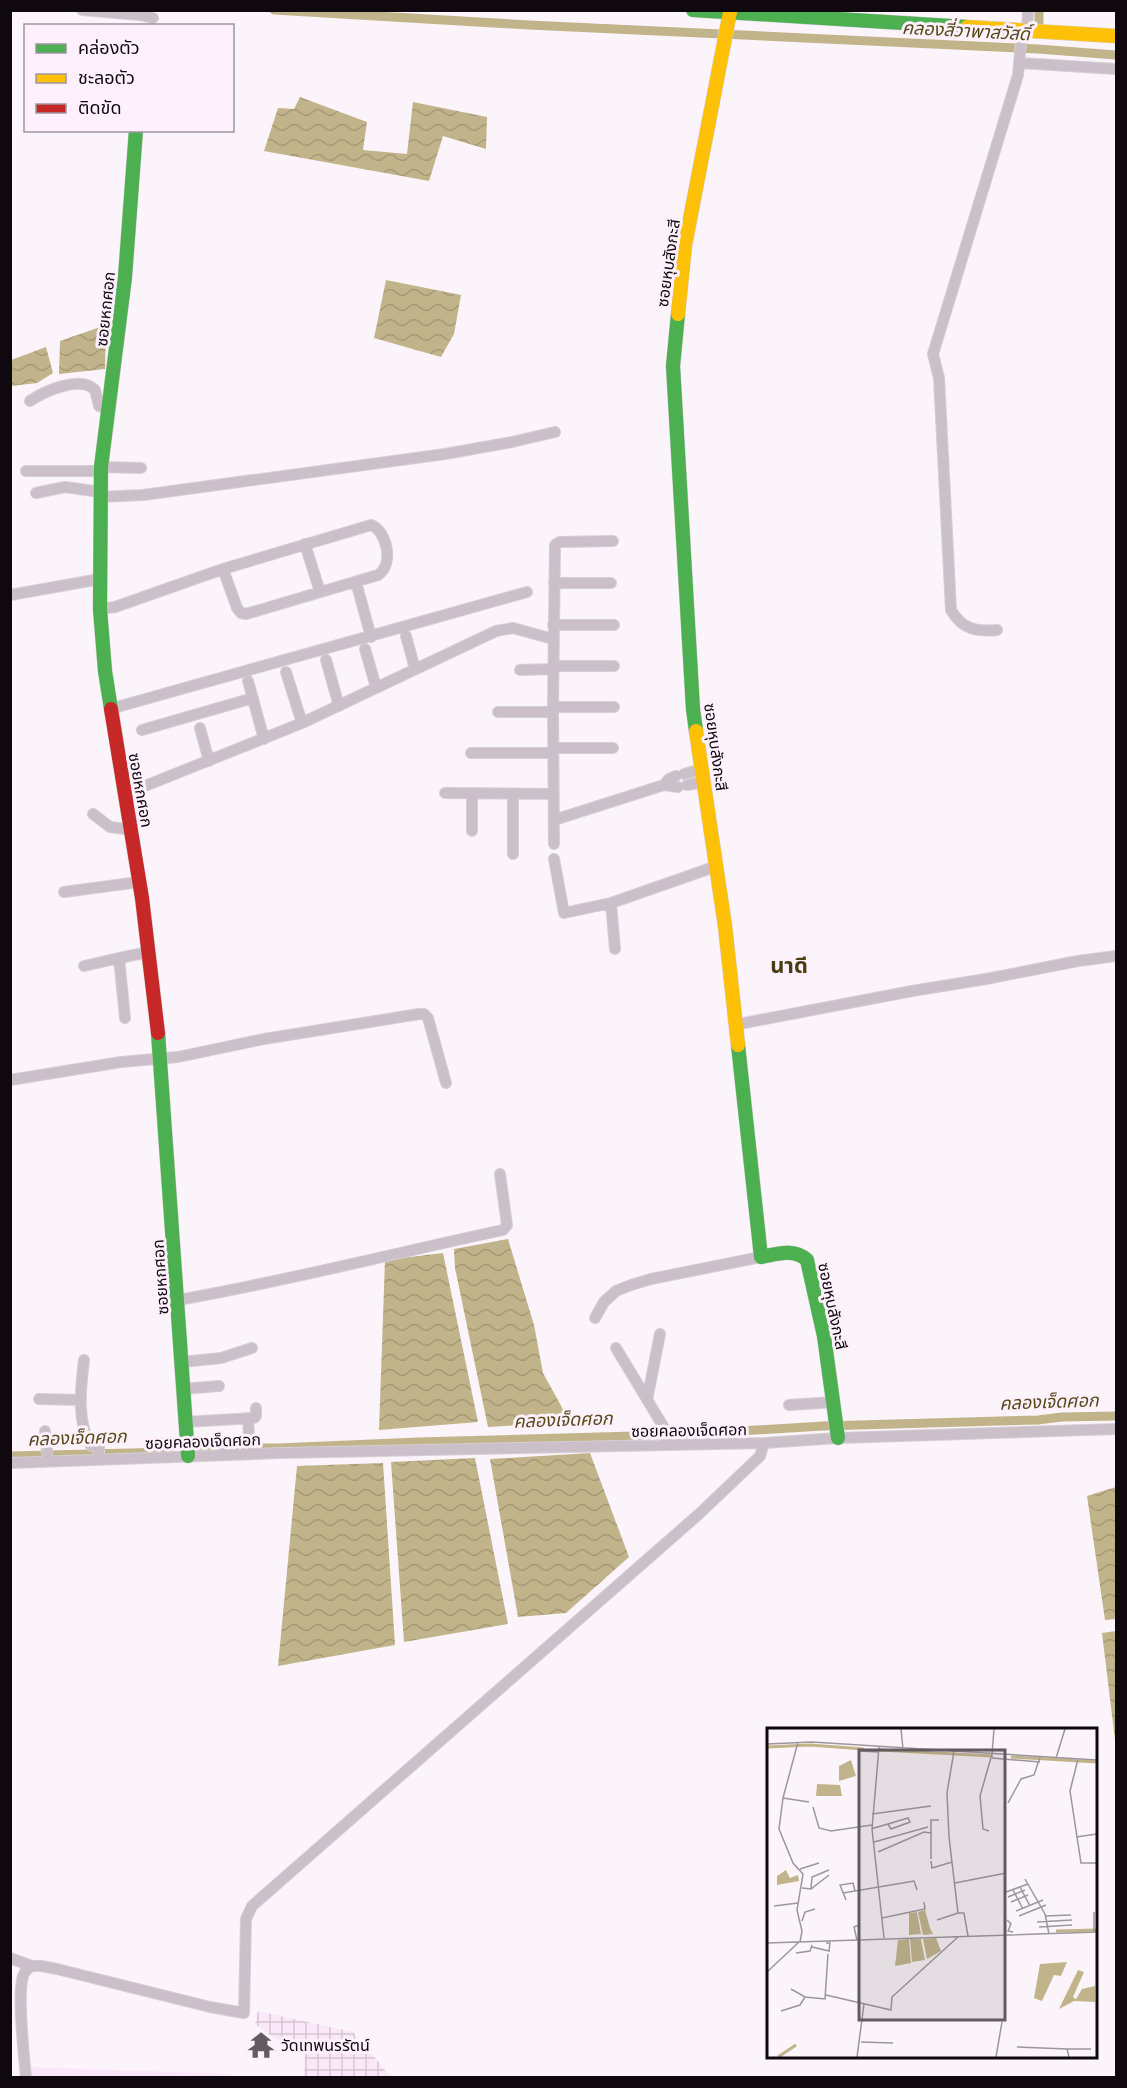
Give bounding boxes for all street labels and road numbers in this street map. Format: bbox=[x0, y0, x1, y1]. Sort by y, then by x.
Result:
street label: ซอยหุบสังกะสี bbox=[652, 218, 684, 308]
street label: ซอยหกศอก bbox=[91, 270, 119, 348]
street label: ซอยหุบสังกะสี bbox=[700, 702, 732, 792]
street label: ซอยหกศอก bbox=[125, 751, 157, 829]
street label: ซอยหกศอก bbox=[147, 1239, 173, 1315]
street label: ซอยหุบสังกะสี bbox=[814, 1261, 852, 1351]
street label: ซอยคลองเจ็ดศอก bbox=[631, 1419, 747, 1441]
street label: ซอยคลองเจ็ดศอก bbox=[145, 1429, 261, 1453]

